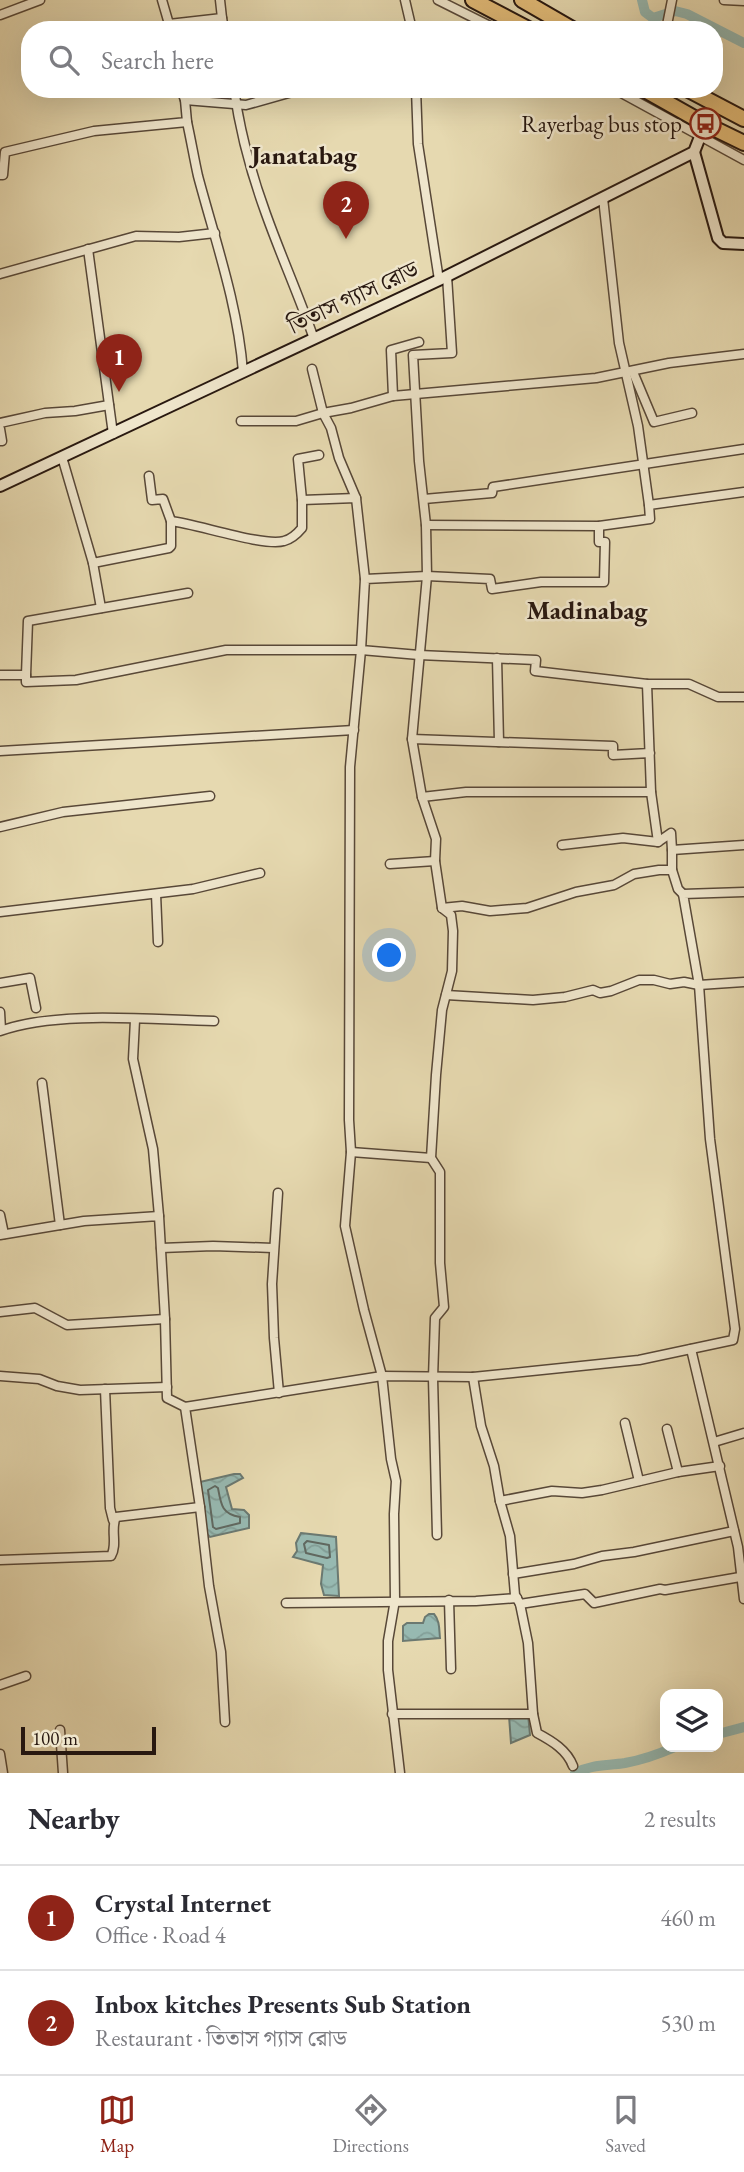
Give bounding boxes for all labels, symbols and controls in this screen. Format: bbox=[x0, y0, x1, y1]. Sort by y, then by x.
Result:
search box bbox=[21, 21, 723, 98]
icon: search bbox=[45, 41, 83, 79]
text: Search here bbox=[101, 43, 214, 77]
bus stop icon: Rayerbag bus stop bbox=[688, 107, 722, 141]
place label: Rayerbag bus stop bbox=[521, 109, 682, 139]
district label: Janatabag bbox=[248, 138, 358, 172]
pin: 2 bbox=[323, 181, 369, 239]
street label: তিতাস গ্যাস রোড bbox=[282, 253, 424, 341]
pin: 1 bbox=[96, 334, 142, 392]
district label: Madinabag bbox=[526, 593, 649, 627]
your location bbox=[372, 938, 406, 972]
map controls bbox=[660, 1689, 723, 1752]
button: layers bbox=[660, 1689, 723, 1752]
scale bar bbox=[21, 1724, 156, 1756]
text: 100 m bbox=[32, 1726, 78, 1751]
text: Nearby bbox=[28, 1799, 120, 1838]
text: 2 results bbox=[644, 1804, 716, 1834]
text: Crystal Internet bbox=[95, 1886, 271, 1920]
text: 1 bbox=[45, 1903, 57, 1933]
text: 460 m bbox=[660, 1903, 716, 1933]
text: Office · Road 4 bbox=[95, 1920, 226, 1950]
text: Inbox kitches Presents Sub Station bbox=[95, 1987, 471, 2021]
text: 2 bbox=[45, 2008, 57, 2038]
text: 530 m bbox=[660, 2008, 716, 2038]
text: Restaurant · তিতাস গ্যাস রোড bbox=[95, 2023, 347, 2053]
tab: Map bbox=[98, 2091, 136, 2158]
tab: Directions bbox=[332, 2091, 409, 2158]
tab: Saved bbox=[605, 2091, 646, 2158]

